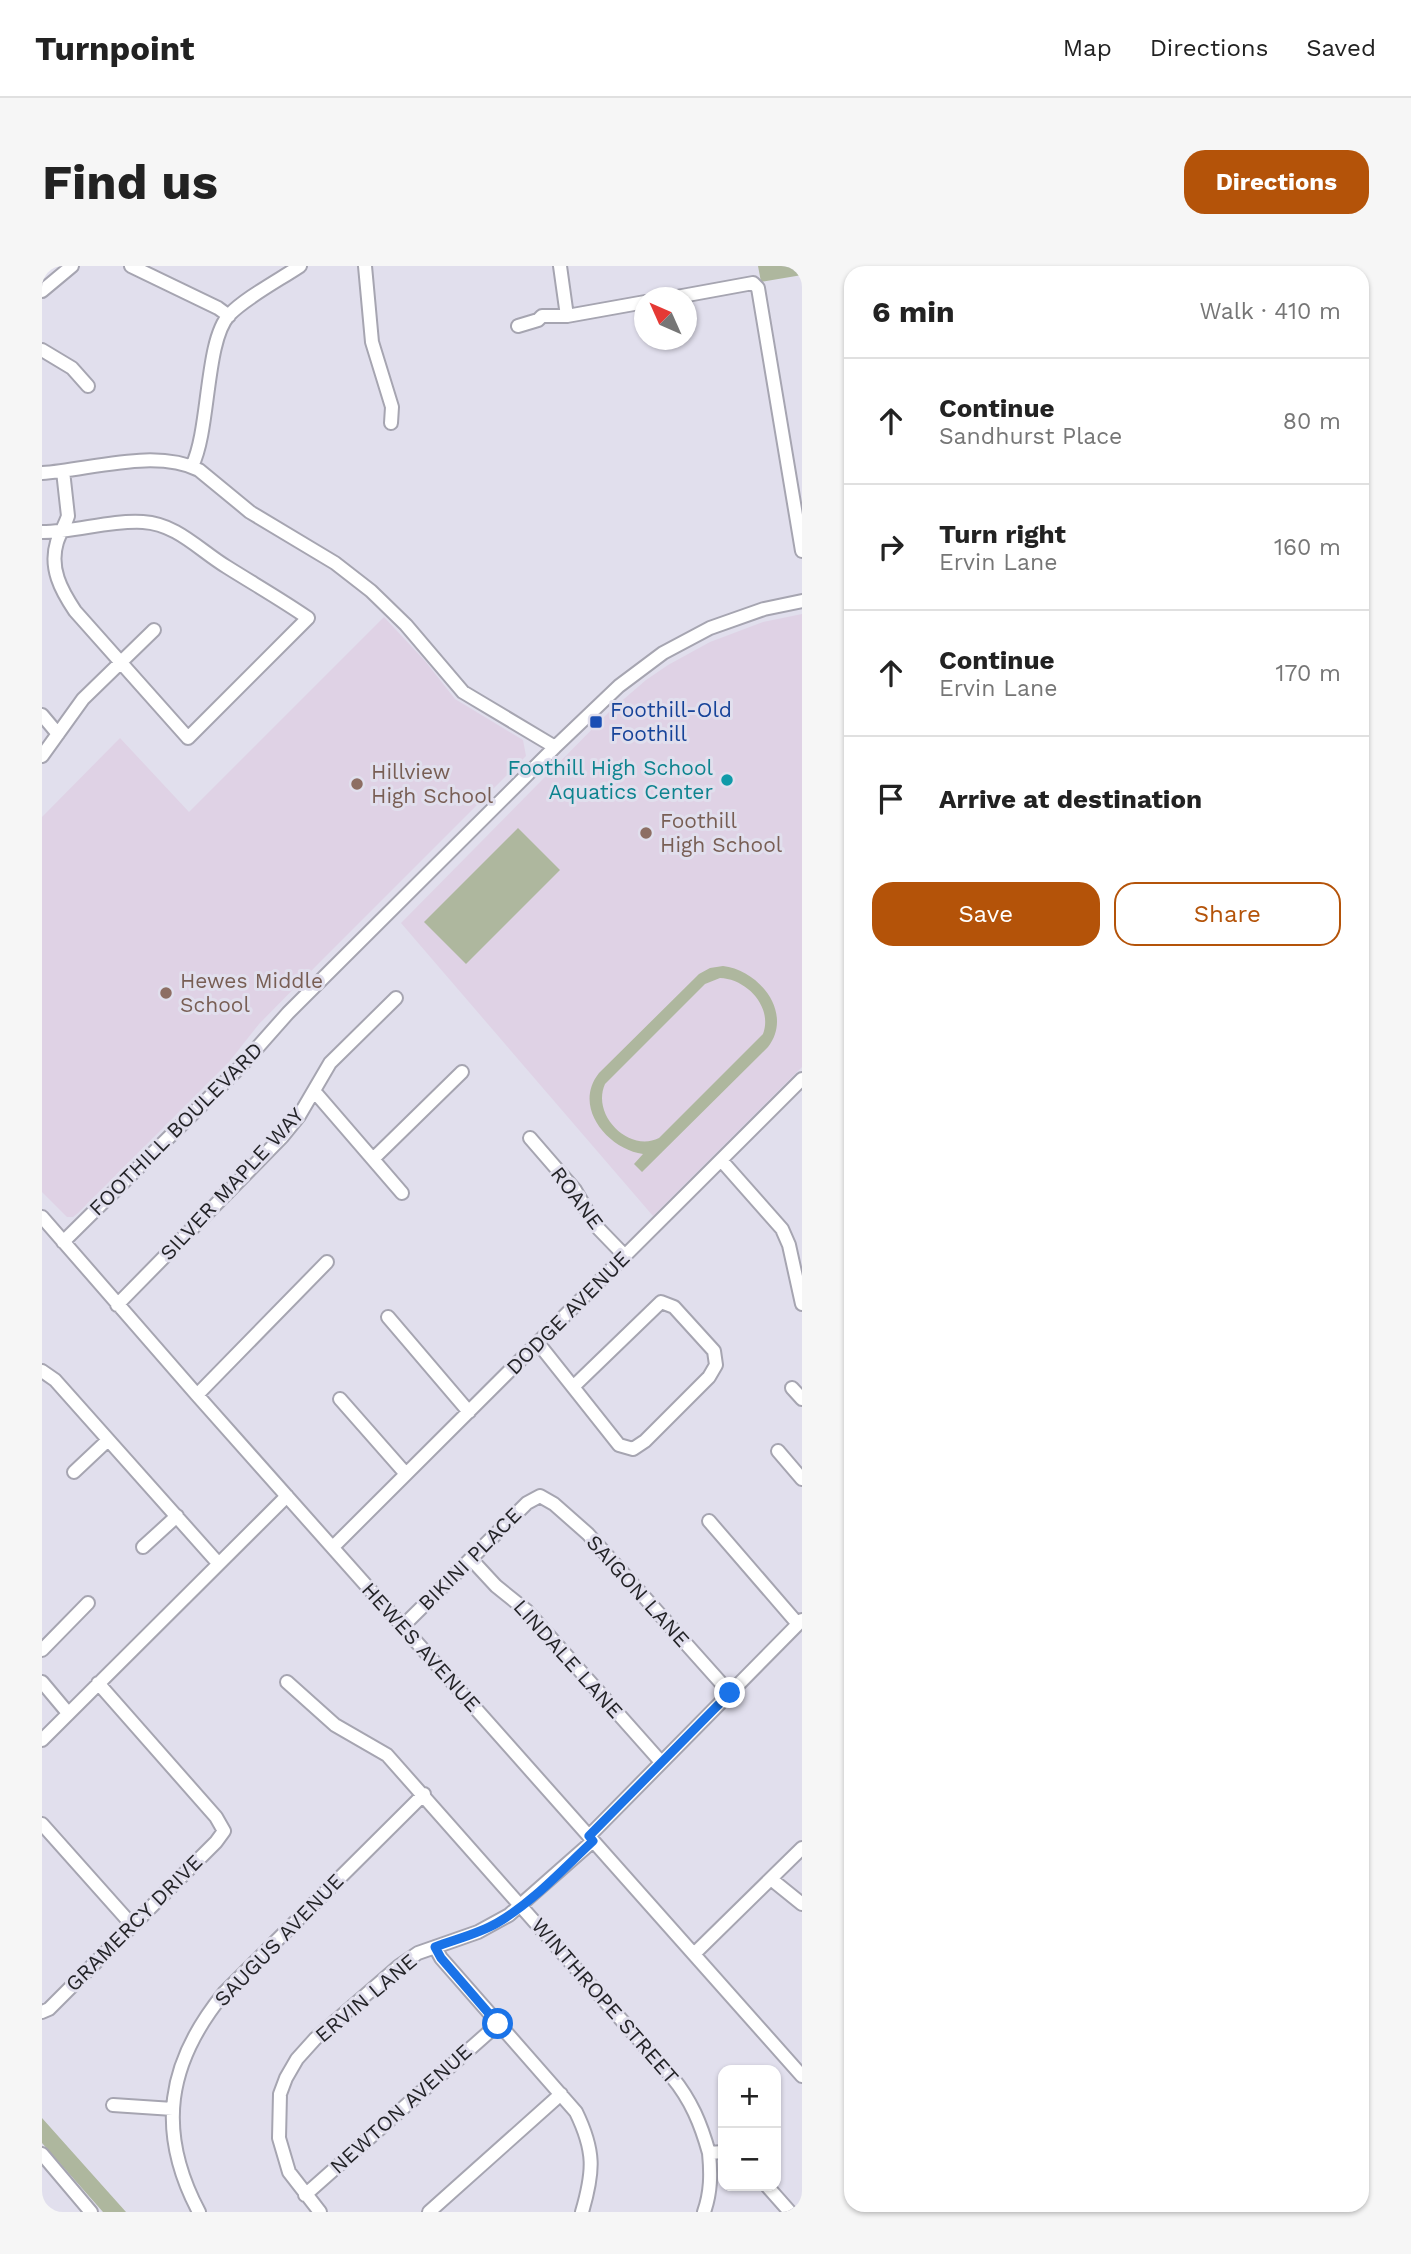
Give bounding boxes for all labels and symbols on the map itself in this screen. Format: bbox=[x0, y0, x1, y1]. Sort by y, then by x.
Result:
north arrow bbox=[634, 287, 697, 350]
place label: Foothill-Old Foothill bbox=[610, 697, 732, 746]
marker: Foothill-Old Foothill bbox=[588, 714, 604, 730]
place label: Foothill High School Aquatics Center bbox=[507, 755, 714, 804]
place label: Hillview High School bbox=[371, 759, 494, 808]
marker: Foothill High School Aquatics Center bbox=[719, 772, 735, 788]
marker: Hillview High School bbox=[349, 776, 365, 792]
place label: Foothill High School bbox=[660, 808, 783, 857]
marker: Foothill High School bbox=[638, 825, 654, 841]
place label: Hewes Middle School bbox=[180, 968, 323, 1017]
marker: Hewes Middle School bbox=[158, 985, 174, 1001]
street label: FOOTHILL BOULEVARD bbox=[84, 1037, 268, 1221]
street label: SILVER MAPLE WAY bbox=[155, 1102, 309, 1265]
street label: ROANE bbox=[546, 1162, 609, 1234]
street label: DODGE AVENUE bbox=[501, 1246, 635, 1380]
street label: BIKINI PLACE bbox=[413, 1502, 526, 1615]
street label: SAIGON LANE bbox=[582, 1530, 695, 1652]
street label: HEWES AVENUE bbox=[357, 1577, 486, 1717]
street label: LINDALE LANE bbox=[509, 1594, 628, 1723]
route end bbox=[714, 1677, 745, 1708]
street label: GRAMERCY DRIVE bbox=[60, 1849, 207, 1996]
street label: SAUGUS AVENUE bbox=[209, 1868, 348, 2011]
street label: WINTHROPE STREET bbox=[526, 1913, 684, 2089]
street label: ERVIN LANE bbox=[310, 1948, 421, 2047]
route start bbox=[482, 2008, 513, 2039]
street label: NEWTON AVENUE bbox=[325, 2038, 477, 2179]

